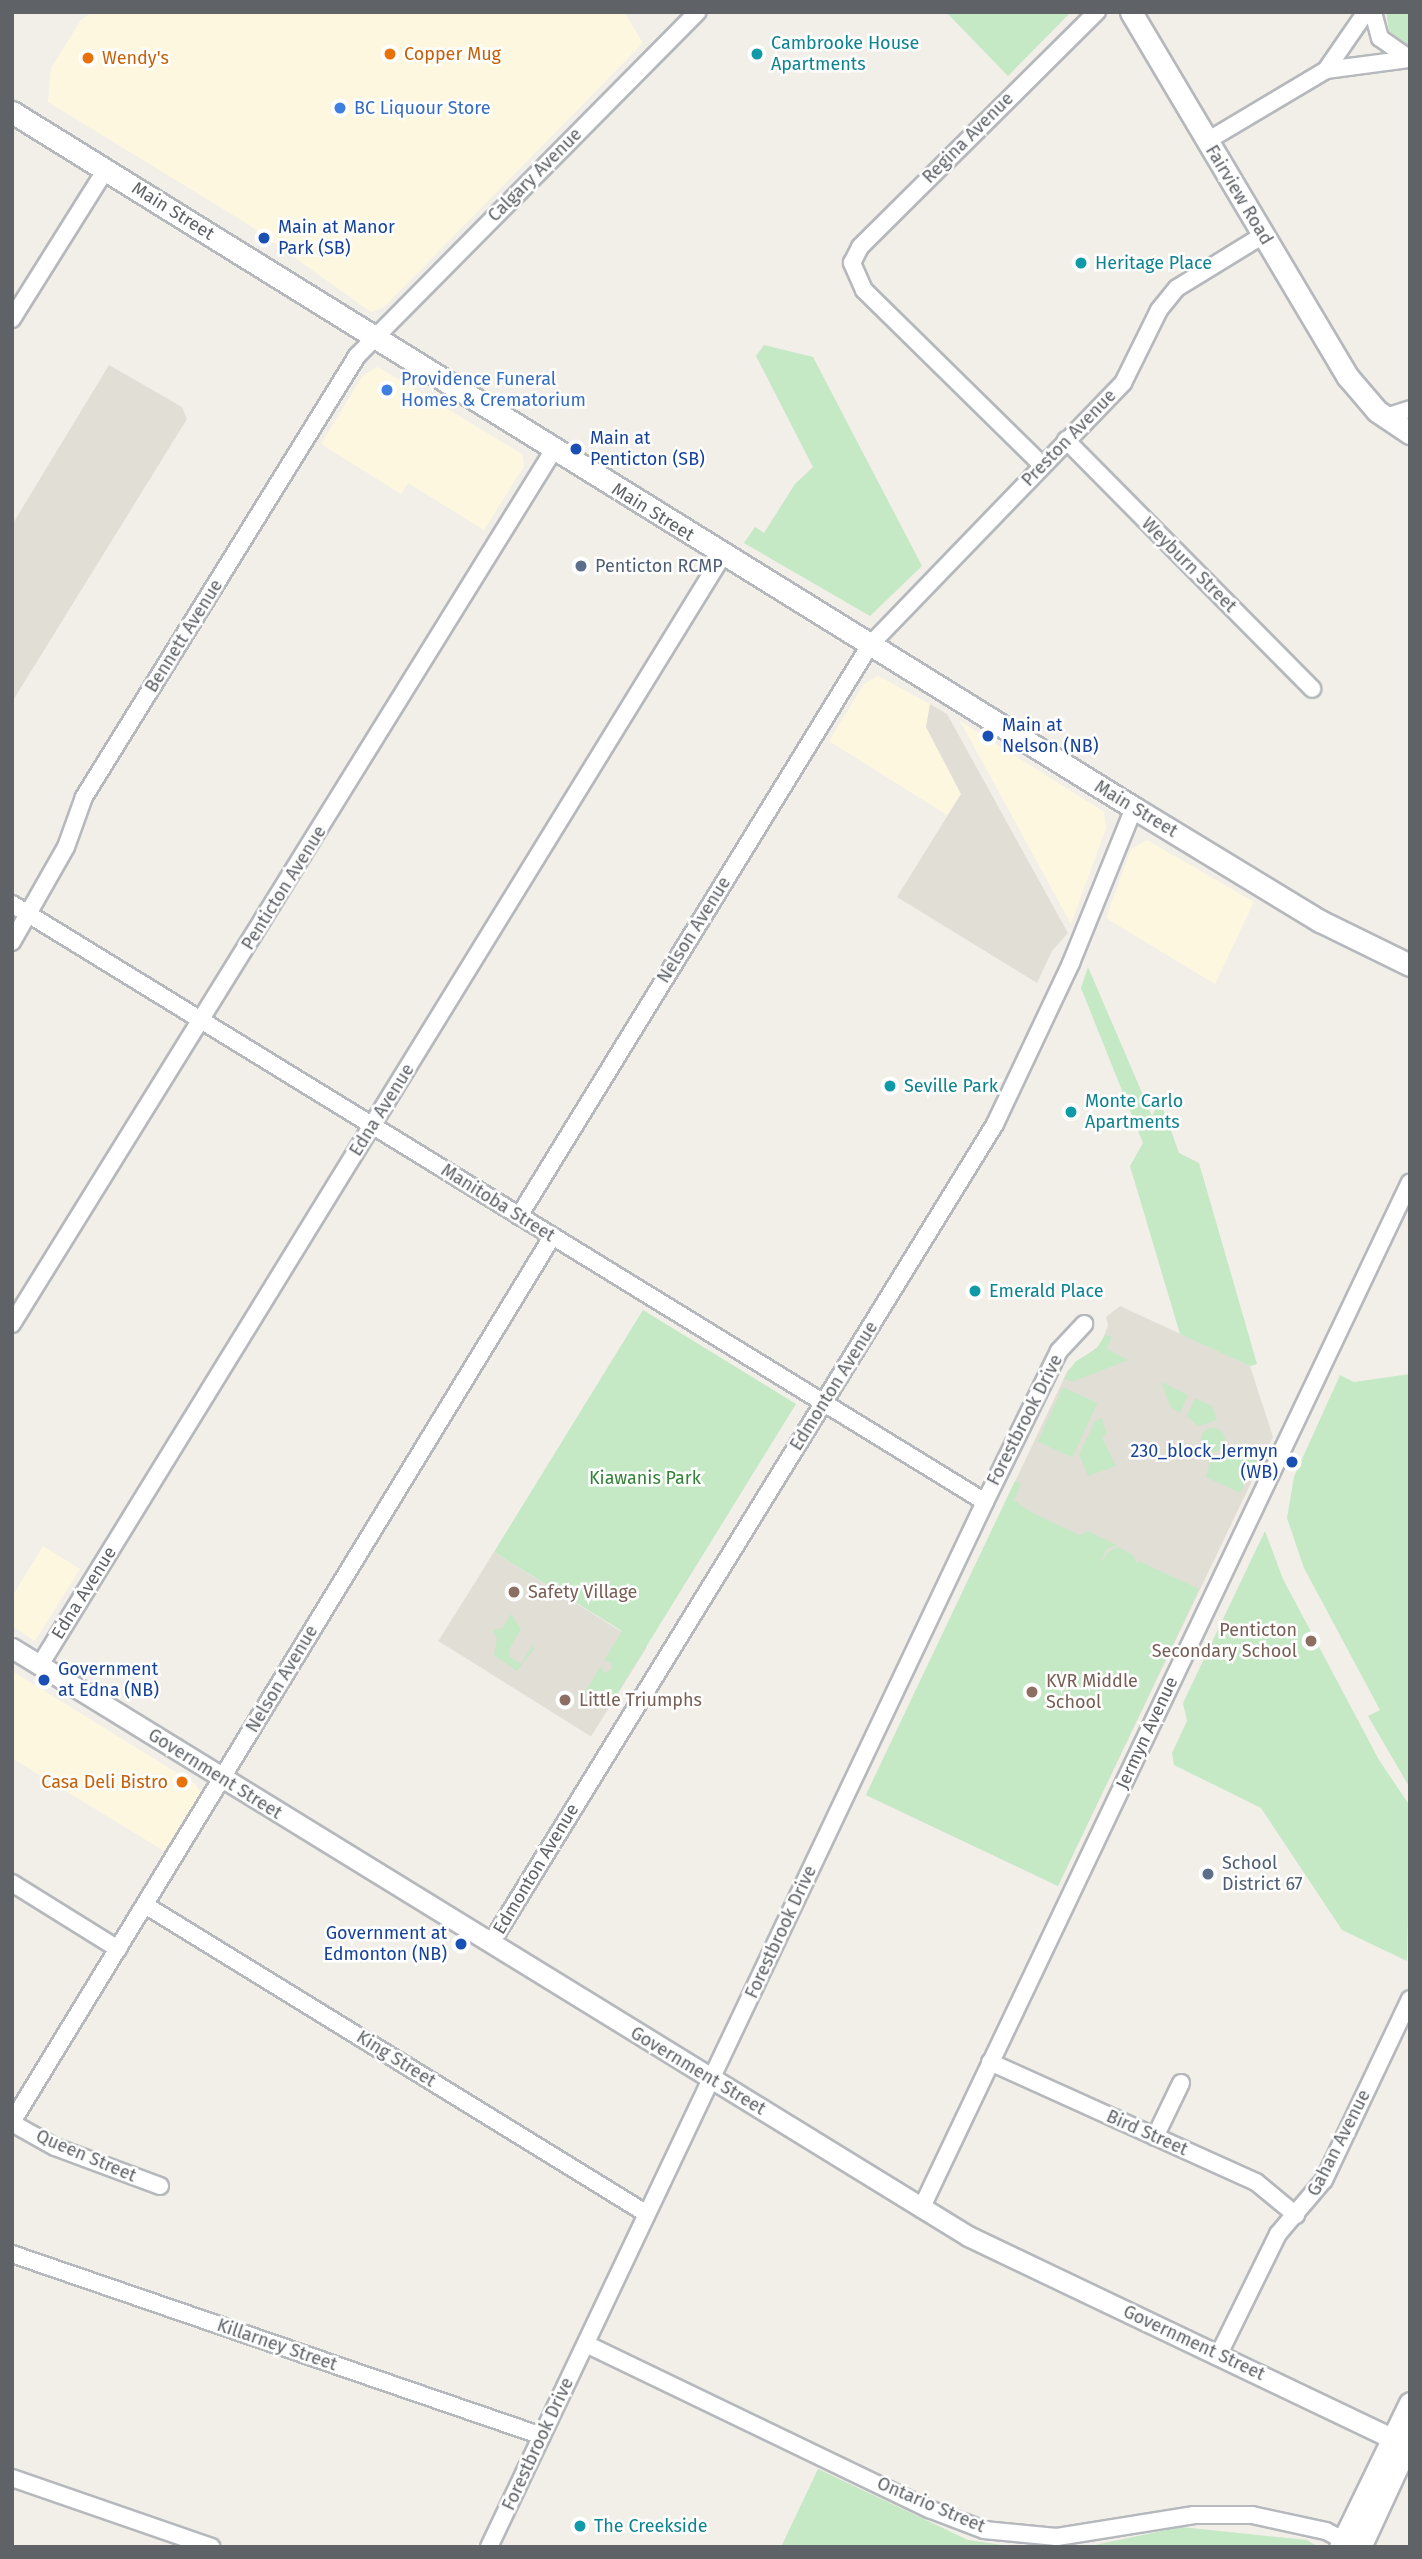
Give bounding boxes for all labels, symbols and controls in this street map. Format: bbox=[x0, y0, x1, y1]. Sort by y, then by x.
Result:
place label: Cambrooke House Apartments bbox=[771, 33, 919, 76]
place label: Copper Mug bbox=[404, 43, 501, 65]
marker: Copper Mug bbox=[382, 46, 398, 62]
marker: Cambrooke House Apartments bbox=[749, 46, 765, 62]
place label: Wendy's bbox=[102, 47, 169, 69]
marker: Wendy's bbox=[80, 50, 96, 66]
street label: Regina Avenue bbox=[918, 88, 1018, 188]
place label: BC Liquour Store bbox=[354, 97, 491, 119]
marker: BC Liquour Store bbox=[332, 100, 348, 116]
street label: Calgary Avenue bbox=[484, 124, 586, 226]
street label: Fairview Road bbox=[1201, 141, 1277, 249]
street label: Main Street bbox=[128, 177, 218, 245]
place label: Main at Manor Park (SB) bbox=[278, 217, 395, 260]
marker: Main at Manor Park (SB) bbox=[256, 230, 272, 246]
place label: Heritage Place bbox=[1095, 252, 1212, 274]
marker: Heritage Place bbox=[1073, 255, 1089, 271]
place label: Providence Funeral Homes & Crematorium bbox=[401, 369, 586, 412]
marker: Providence Funeral Homes & Crematorium bbox=[379, 382, 395, 398]
street label: Preston Avenue bbox=[1017, 385, 1121, 491]
place label: Main at Penticton (SB) bbox=[590, 428, 705, 471]
marker: Main at Penticton (SB) bbox=[568, 441, 584, 457]
street label: Main Street bbox=[608, 478, 698, 546]
street label: Weyburn Street bbox=[1137, 513, 1241, 617]
place label: Penticton RCMP bbox=[595, 555, 723, 577]
marker: Penticton RCMP bbox=[573, 558, 589, 574]
street label: Bennett Avenue bbox=[141, 576, 227, 696]
place label: Main at Nelson (NB) bbox=[1002, 715, 1099, 758]
marker: Main at Nelson (NB) bbox=[980, 728, 996, 744]
street label: Main Street bbox=[1091, 776, 1181, 842]
street label: Penticton Avenue bbox=[237, 822, 331, 954]
street label: Nelson Avenue bbox=[653, 873, 735, 987]
street label: Edna Avenue bbox=[345, 1060, 419, 1160]
place label: Seville Park bbox=[904, 1075, 998, 1097]
marker: Seville Park bbox=[882, 1078, 898, 1094]
place label: Monte Carlo Apartments bbox=[1085, 1091, 1183, 1134]
marker: Monte Carlo Apartments bbox=[1063, 1104, 1079, 1120]
street label: Manitoba Street bbox=[437, 1159, 559, 1247]
place label: Emerald Place bbox=[989, 1280, 1104, 1302]
marker: Emerald Place bbox=[967, 1283, 983, 1299]
street label: Edmonton Avenue bbox=[786, 1317, 882, 1455]
street label: Forestbrook Drive bbox=[983, 1351, 1067, 1489]
place label: 230_block_Jermyn (WB) bbox=[1130, 1441, 1278, 1484]
marker: 230_block_Jermyn (WB) bbox=[1284, 1454, 1300, 1470]
park label: Kiawanis Park bbox=[589, 1467, 701, 1489]
street label: Edna Avenue bbox=[47, 1543, 121, 1643]
place label: Safety Village bbox=[528, 1581, 637, 1603]
marker: Safety Village bbox=[506, 1584, 522, 1600]
place label: Penticton Secondary School bbox=[1152, 1620, 1297, 1662]
street label: Nelson Avenue bbox=[241, 1621, 323, 1737]
marker: Penticton Secondary School bbox=[1303, 1633, 1319, 1649]
place label: Government at Edna (NB) bbox=[58, 1659, 159, 1702]
place label: KVR Middle School bbox=[1046, 1671, 1138, 1714]
marker: Government at Edna (NB) bbox=[36, 1672, 52, 1688]
street label: Jermyn Avenue bbox=[1112, 1673, 1182, 1793]
marker: KVR Middle School bbox=[1024, 1684, 1040, 1700]
place label: Little Triumphs bbox=[579, 1689, 702, 1711]
marker: Little Triumphs bbox=[557, 1692, 573, 1708]
street label: Government Street bbox=[144, 1724, 286, 1824]
place label: Casa Deli Bistro bbox=[41, 1771, 168, 1793]
marker: Casa Deli Bistro bbox=[174, 1774, 190, 1790]
street label: Edmonton Avenue bbox=[489, 1800, 583, 1938]
place label: School District 67 bbox=[1222, 1853, 1303, 1896]
street label: Forestbrook Drive bbox=[741, 1862, 821, 2002]
marker: School District 67 bbox=[1200, 1866, 1216, 1882]
place label: Government at Edmonton (NB) bbox=[324, 1923, 447, 1966]
marker: Government at Edmonton (NB) bbox=[453, 1936, 469, 1952]
street label: Government Street bbox=[627, 2022, 769, 2120]
street label: King Street bbox=[352, 2026, 440, 2092]
street label: Gahan Avenue bbox=[1303, 2086, 1375, 2200]
street label: Bird Street bbox=[1103, 2105, 1191, 2161]
street label: Queen Street bbox=[33, 2125, 139, 2187]
street label: Government Street bbox=[1120, 2301, 1268, 2385]
street label: Killarney Street bbox=[214, 2314, 340, 2376]
street label: Forestbrook Drive bbox=[498, 2374, 578, 2514]
street label: Ontario Street bbox=[874, 2473, 988, 2537]
place label: The Creekside bbox=[594, 2515, 707, 2537]
marker: The Creekside bbox=[572, 2518, 588, 2534]

